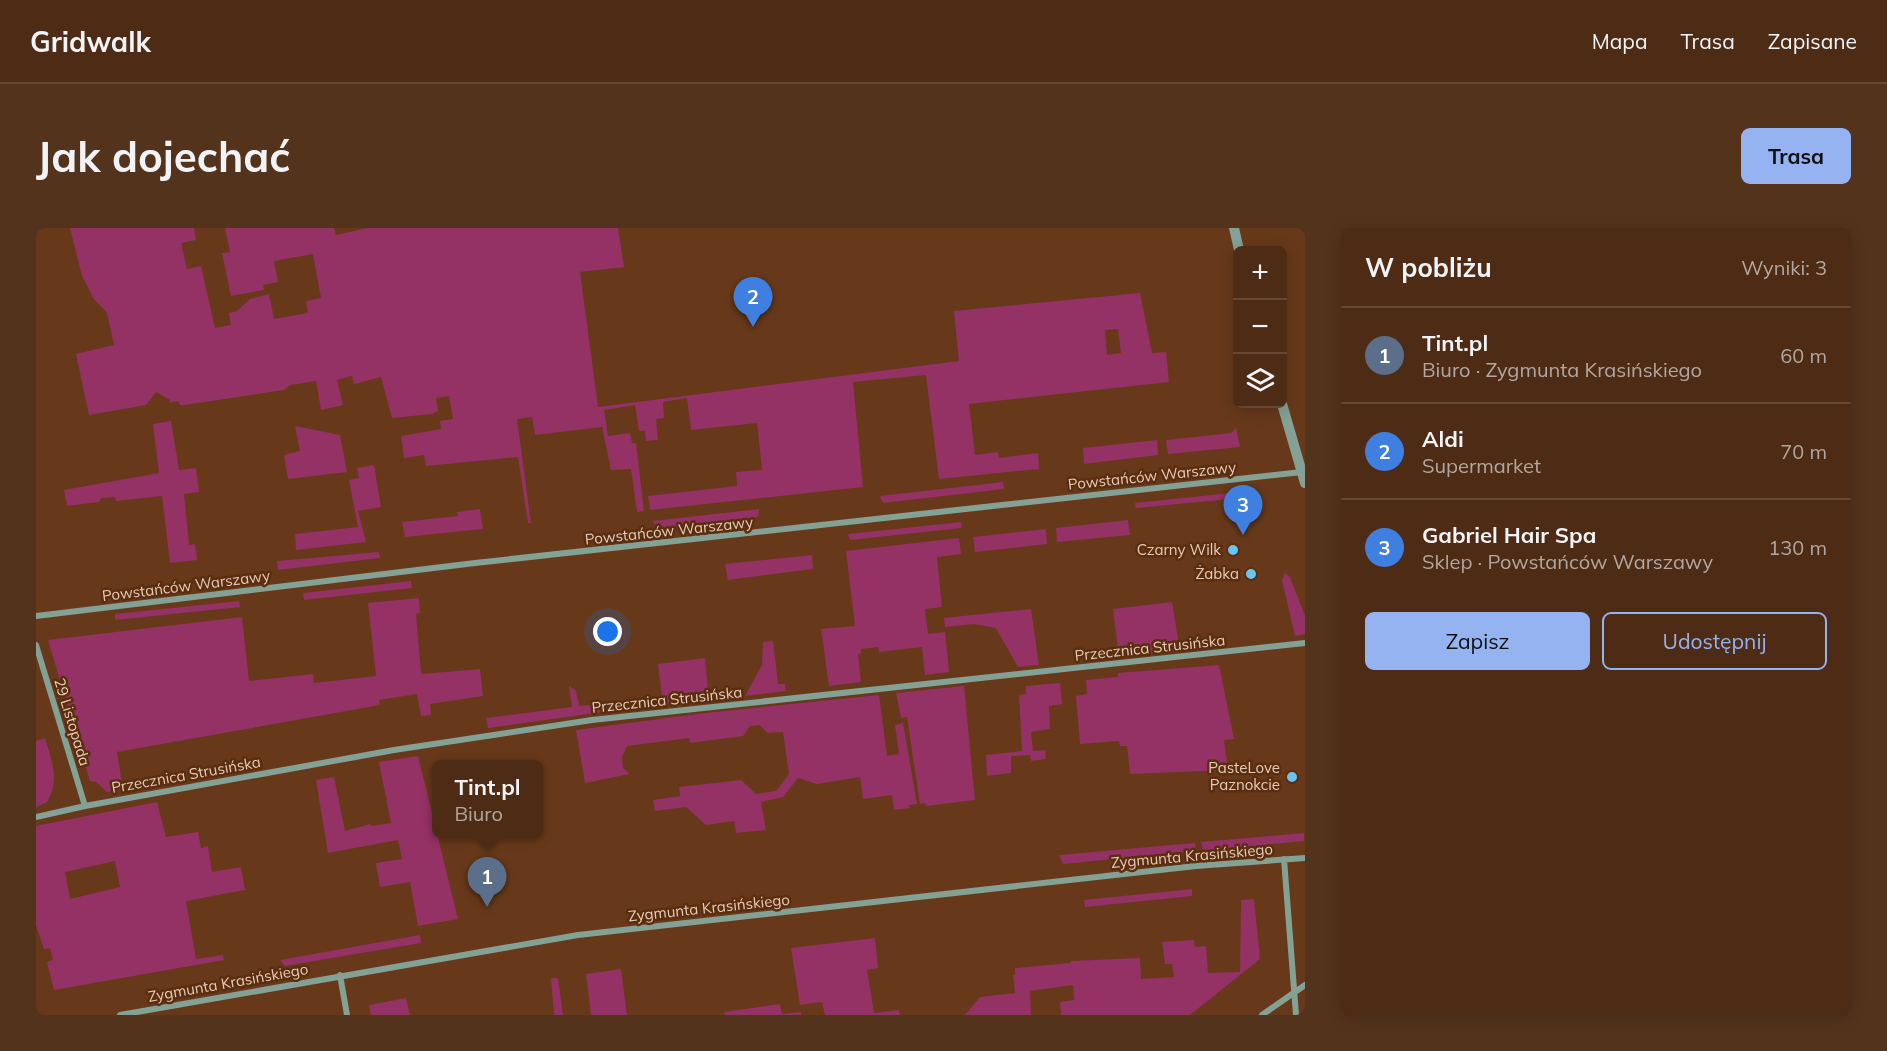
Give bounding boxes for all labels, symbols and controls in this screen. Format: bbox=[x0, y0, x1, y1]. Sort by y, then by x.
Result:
text: Gridwalk bbox=[30, 24, 151, 59]
text: Mapa bbox=[1592, 28, 1648, 54]
text: Trasa bbox=[1681, 28, 1735, 54]
text: Zapisane bbox=[1768, 28, 1857, 54]
button: Trasa bbox=[1741, 128, 1851, 184]
text: Jak dojechać bbox=[36, 130, 291, 183]
map controls bbox=[1233, 246, 1287, 408]
button: + bbox=[1233, 246, 1287, 300]
text: W pobliżu bbox=[1365, 251, 1492, 284]
text: Wyniki: 3 bbox=[1741, 255, 1827, 280]
pin: 2 bbox=[734, 278, 772, 327]
button: − bbox=[1233, 300, 1287, 354]
text: Tint.pl bbox=[1422, 329, 1488, 357]
text: 1 bbox=[1379, 343, 1391, 368]
text: 60 m bbox=[1780, 343, 1827, 368]
button: layers bbox=[1233, 354, 1287, 408]
text: Biuro · Zygmunta Krasińskiego bbox=[1422, 357, 1702, 382]
text: Aldi bbox=[1422, 425, 1464, 453]
text: 2 bbox=[1379, 439, 1391, 464]
text: 70 m bbox=[1780, 439, 1827, 464]
text: Supermarket bbox=[1422, 453, 1541, 478]
street label: Powstańców Warszawy bbox=[1067, 457, 1237, 494]
pin: 3 bbox=[1224, 486, 1262, 535]
street label: Powstańców Warszawy bbox=[584, 512, 754, 549]
text: Gabriel Hair Spa bbox=[1422, 521, 1596, 549]
text: 3 bbox=[1379, 535, 1391, 560]
text: 130 m bbox=[1768, 535, 1827, 560]
place label: Czarny Wilk bbox=[1137, 540, 1221, 559]
marker: Czarny Wilk bbox=[1226, 543, 1240, 557]
text: Sklep · Powstańców Warszawy bbox=[1422, 549, 1713, 574]
place label: Żabka bbox=[1196, 564, 1239, 583]
street label: Powstańców Warszawy bbox=[101, 566, 271, 605]
marker: Żabka bbox=[1244, 567, 1258, 581]
button: Zapisz bbox=[1365, 612, 1590, 670]
button: Udostępnij bbox=[1602, 612, 1827, 670]
your location bbox=[593, 617, 622, 646]
street label: Przecznica Strusińska bbox=[1074, 630, 1226, 665]
street label: 29 Listopada bbox=[50, 676, 95, 768]
street label: Przecznica Strusińska bbox=[591, 682, 743, 717]
street label: Przecznica Strusińska bbox=[110, 752, 262, 797]
place label: PasteLove Paznokcie bbox=[1208, 758, 1280, 794]
popup bbox=[432, 760, 543, 838]
marker: PasteLove Paznokcie bbox=[1285, 770, 1299, 784]
text: Tint.pl bbox=[454, 773, 521, 801]
text: Biuro bbox=[454, 801, 503, 826]
street label: Zygmunta Krasińskiego bbox=[1110, 839, 1274, 872]
pin: 1 bbox=[468, 858, 506, 907]
street label: Zygmunta Krasińskiego bbox=[627, 890, 791, 925]
street label: Zygmunta Krasińskiego bbox=[146, 959, 310, 1006]

